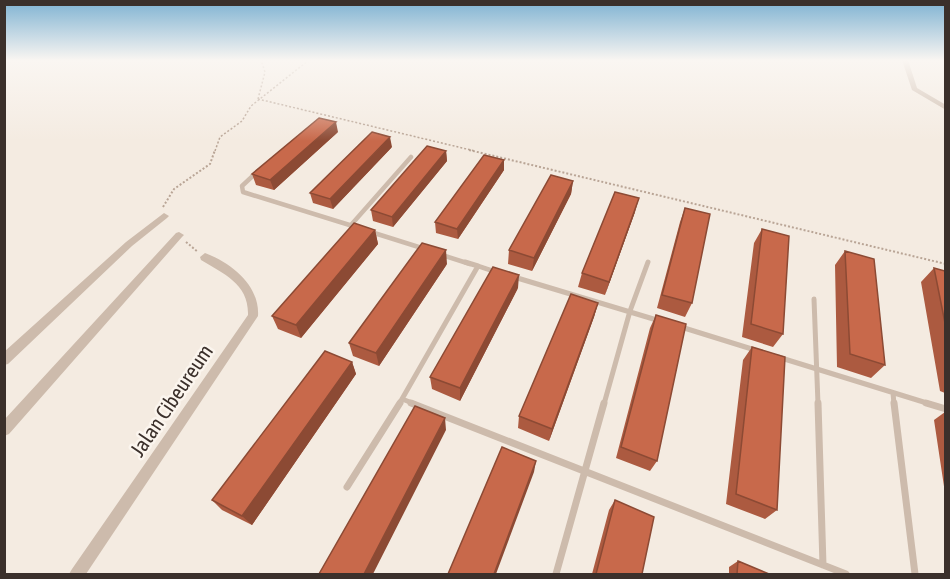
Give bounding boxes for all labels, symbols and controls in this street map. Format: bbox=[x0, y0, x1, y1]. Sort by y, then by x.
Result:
street label: Jalan Cibeureum bbox=[125, 339, 217, 461]

